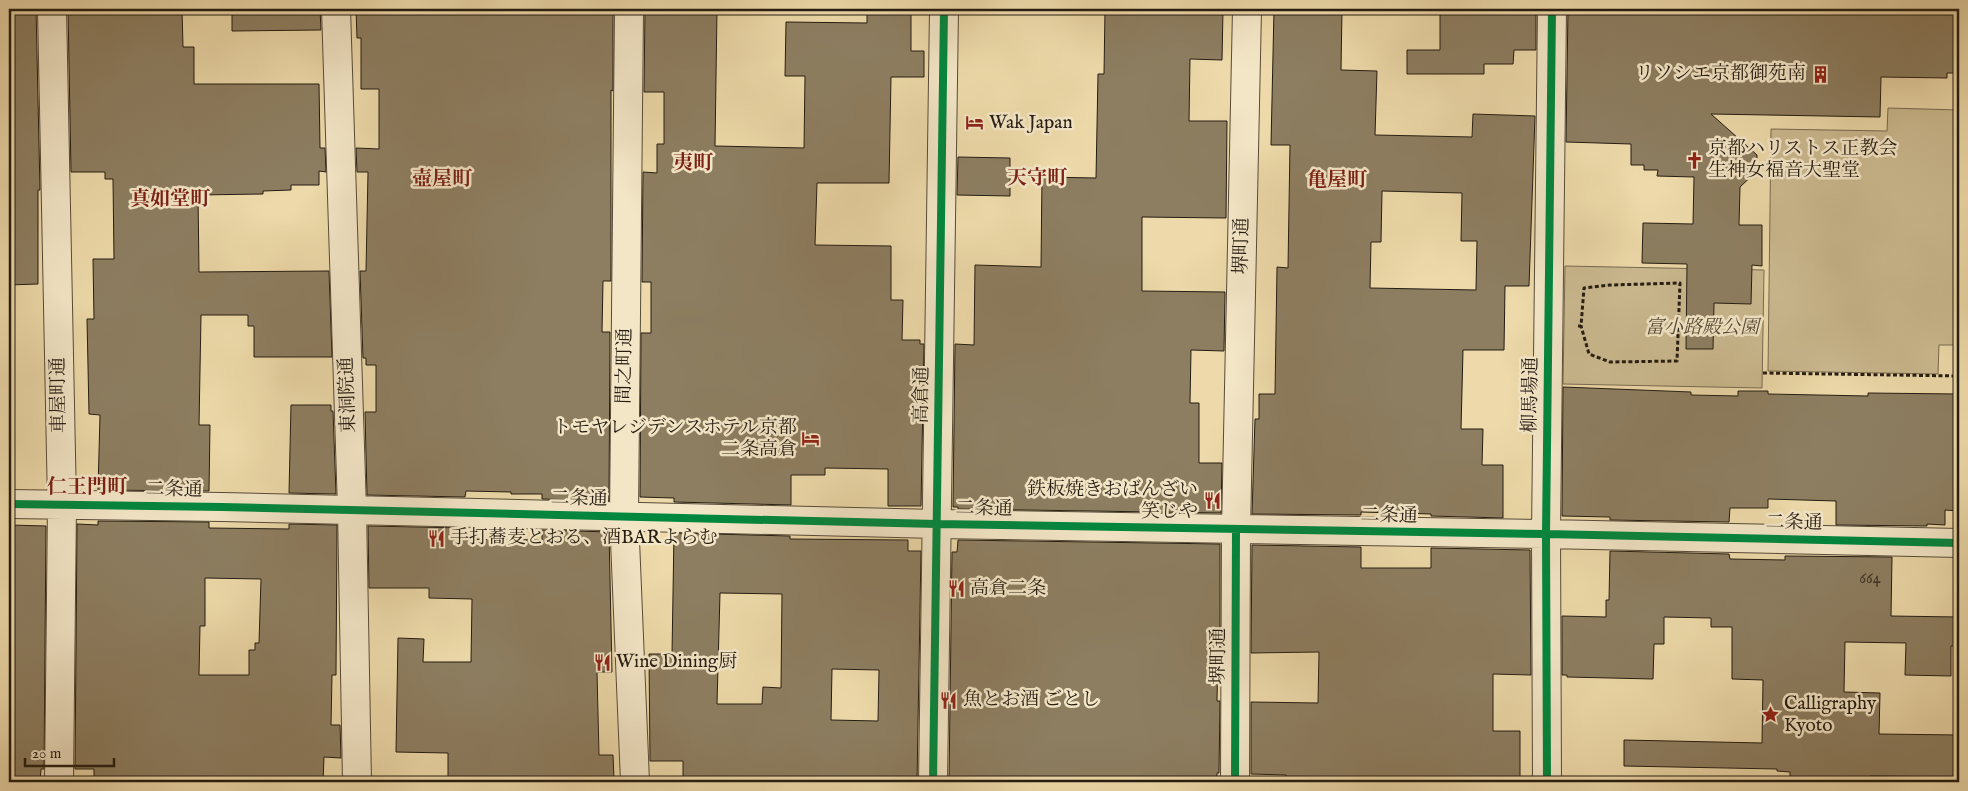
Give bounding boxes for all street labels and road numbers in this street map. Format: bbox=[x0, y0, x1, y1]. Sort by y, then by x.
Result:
street label: 堺町通 bbox=[1230, 217, 1254, 275]
street label: 間之町通 bbox=[612, 328, 638, 404]
street label: 車屋町通 bbox=[46, 357, 72, 433]
street label: 東洞院通 bbox=[335, 357, 361, 433]
street label: 柳馬場通 bbox=[1518, 357, 1544, 433]
street label: 高倉通 bbox=[910, 366, 934, 424]
street label: 二条通 bbox=[145, 478, 203, 502]
street label: 二条通 bbox=[550, 487, 608, 511]
street label: 二条通 bbox=[955, 497, 1013, 521]
street label: 二条通 bbox=[1360, 504, 1418, 528]
street label: 二条通 bbox=[1765, 511, 1823, 535]
street label: 堺町通 bbox=[1207, 627, 1231, 685]

